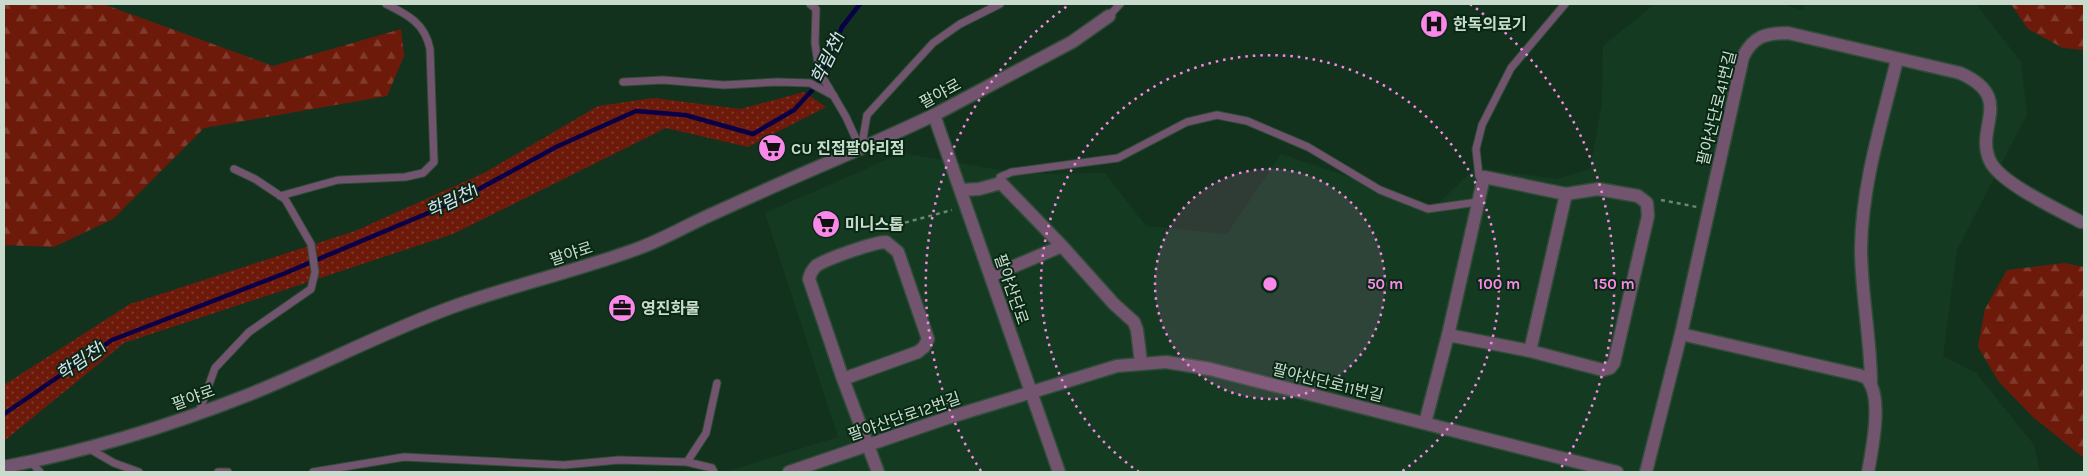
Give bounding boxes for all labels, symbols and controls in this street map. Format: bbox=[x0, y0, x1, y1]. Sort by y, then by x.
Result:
hospital icon: 한독의료기 bbox=[1419, 9, 1449, 39]
place label: 한독의료기 bbox=[1453, 15, 1527, 34]
water label: 학림천1 bbox=[806, 28, 850, 88]
street label: 팔야산단로41번길 bbox=[1693, 49, 1740, 167]
street label: 팔야로 bbox=[916, 75, 964, 112]
supermarket icon: CU 진접팔야리점 bbox=[757, 133, 787, 163]
place label: CU 진접팔야리점 bbox=[791, 139, 905, 158]
water label: 학림천1 bbox=[422, 179, 482, 223]
supermarket icon: 미니스톱 bbox=[811, 209, 841, 239]
place label: 미니스톱 bbox=[845, 215, 904, 234]
street label: 팔야로 bbox=[547, 238, 595, 269]
street label: 팔야산단로 bbox=[991, 251, 1033, 327]
centre of rings bbox=[1261, 275, 1279, 293]
text: 50 m bbox=[1367, 275, 1403, 293]
text: 100 m bbox=[1478, 275, 1520, 293]
text: 150 m bbox=[1593, 275, 1635, 293]
office icon: 영진화물 bbox=[607, 293, 637, 323]
place label: 영진화물 bbox=[641, 299, 700, 318]
water label: 학림천1 bbox=[52, 336, 110, 386]
street label: 팔야산단로11번길 bbox=[1270, 360, 1385, 405]
street label: 팔야로 bbox=[169, 381, 217, 414]
street label: 팔야산단로12번길 bbox=[845, 388, 963, 445]

